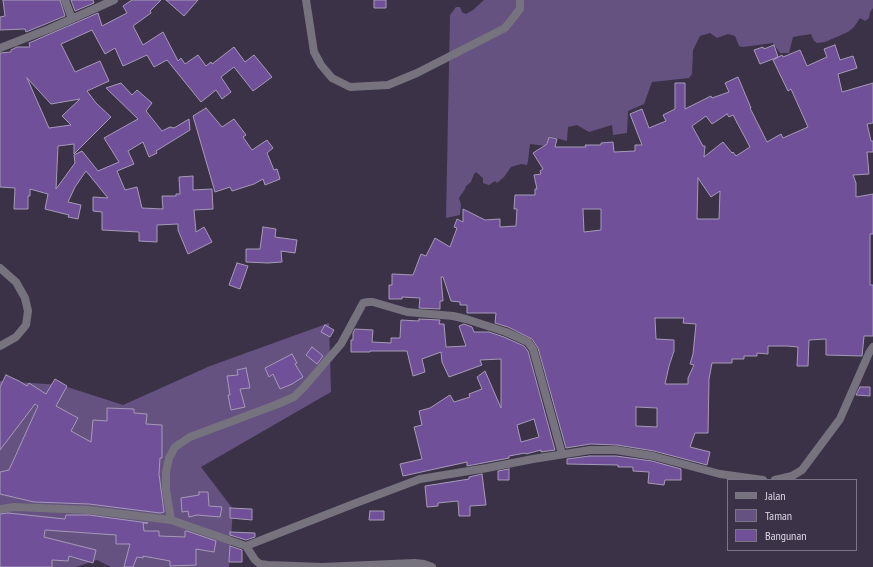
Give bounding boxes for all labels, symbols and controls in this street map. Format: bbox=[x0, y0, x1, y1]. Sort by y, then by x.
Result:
legend bbox=[727, 479, 857, 551]
text: Jalan bbox=[765, 488, 786, 503]
text: Taman bbox=[765, 508, 792, 523]
text: Bangunan bbox=[765, 528, 806, 543]

